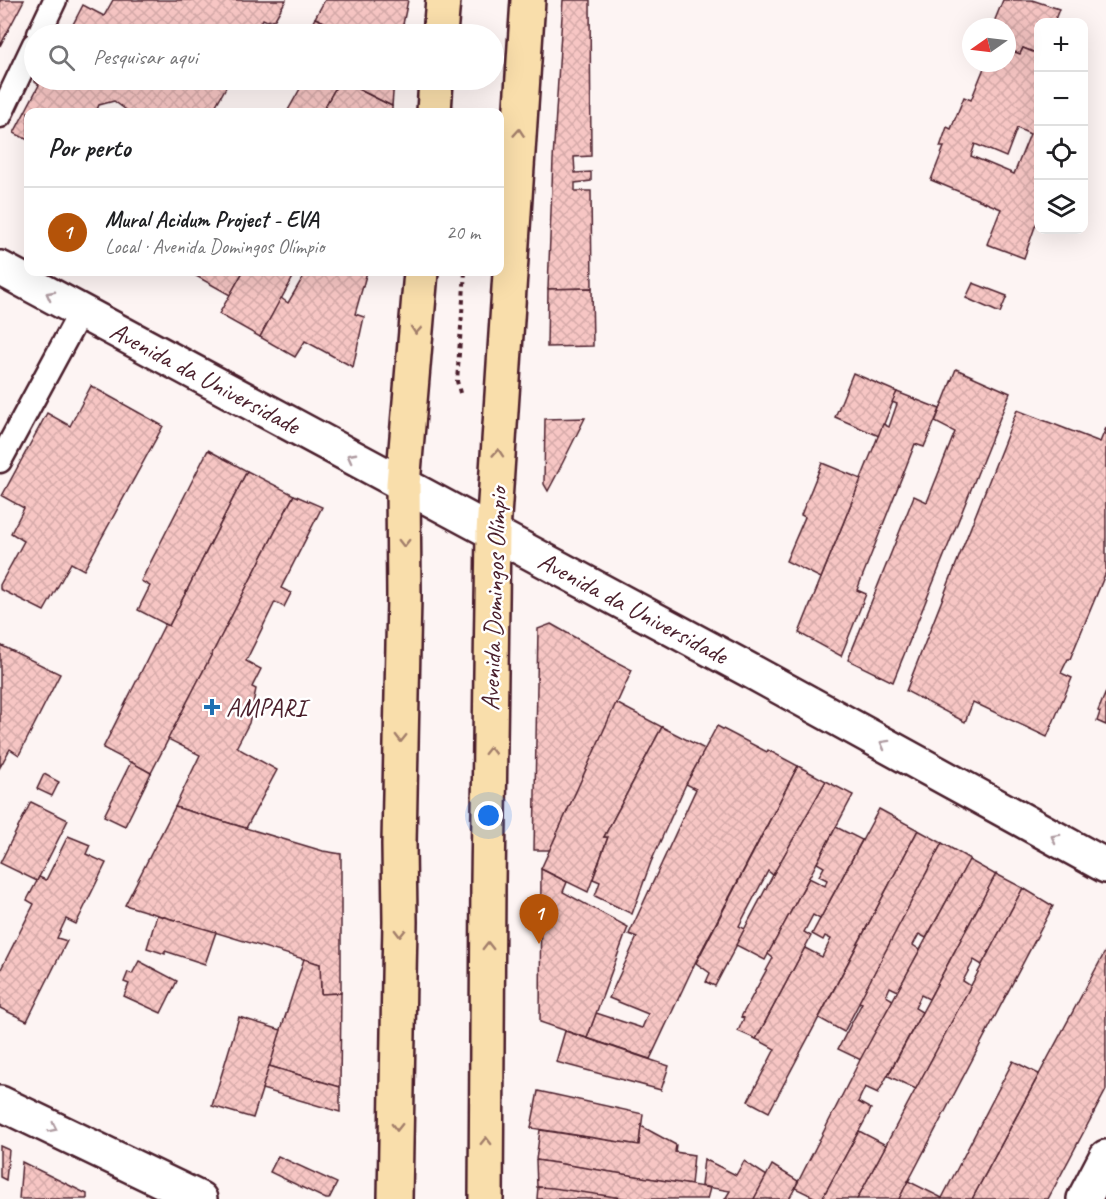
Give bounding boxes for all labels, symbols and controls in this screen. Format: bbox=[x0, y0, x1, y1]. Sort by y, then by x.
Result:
north arrow bbox=[962, 18, 1016, 72]
map controls bbox=[1034, 18, 1088, 234]
button: + bbox=[1034, 18, 1088, 72]
search box bbox=[24, 24, 504, 90]
icon: search bbox=[45, 41, 78, 74]
text: Pesquisar aqui bbox=[93, 43, 198, 71]
button: − bbox=[1034, 72, 1088, 126]
button: locate bbox=[1034, 126, 1088, 180]
one-way arrow bbox=[512, 128, 525, 137]
text: Por perto bbox=[48, 131, 130, 164]
button: layers bbox=[1034, 180, 1088, 234]
text: Mural Acidum Project - EVA bbox=[105, 206, 318, 234]
text: 1 bbox=[63, 220, 72, 245]
text: 20 m bbox=[446, 220, 480, 245]
text: Local · Avenida Domingos Olímpio bbox=[105, 234, 324, 259]
one-way arrow bbox=[46, 291, 56, 302]
street label: Avenida da Universidade bbox=[104, 314, 307, 443]
one-way arrow bbox=[410, 325, 423, 334]
one-way arrow bbox=[492, 449, 505, 458]
one-way arrow bbox=[347, 452, 358, 464]
street label: Avenida Domingos Olímpio bbox=[474, 484, 514, 711]
one-way arrow bbox=[398, 538, 410, 547]
street label: Avenida da Universidade bbox=[532, 544, 735, 673]
place label: AMPARI bbox=[226, 691, 311, 724]
marker: AMPARI bbox=[203, 698, 221, 716]
one-way arrow bbox=[395, 733, 407, 742]
one-way arrow bbox=[880, 740, 890, 751]
one-way arrow bbox=[484, 746, 496, 755]
your location bbox=[474, 801, 503, 830]
one-way arrow bbox=[1051, 834, 1061, 845]
pin: 1 bbox=[520, 894, 558, 944]
one-way arrow bbox=[394, 928, 406, 937]
one-way arrow bbox=[482, 941, 494, 950]
one-way arrow bbox=[46, 1121, 57, 1133]
one-way arrow bbox=[390, 1123, 403, 1132]
one-way arrow bbox=[480, 1136, 492, 1145]

